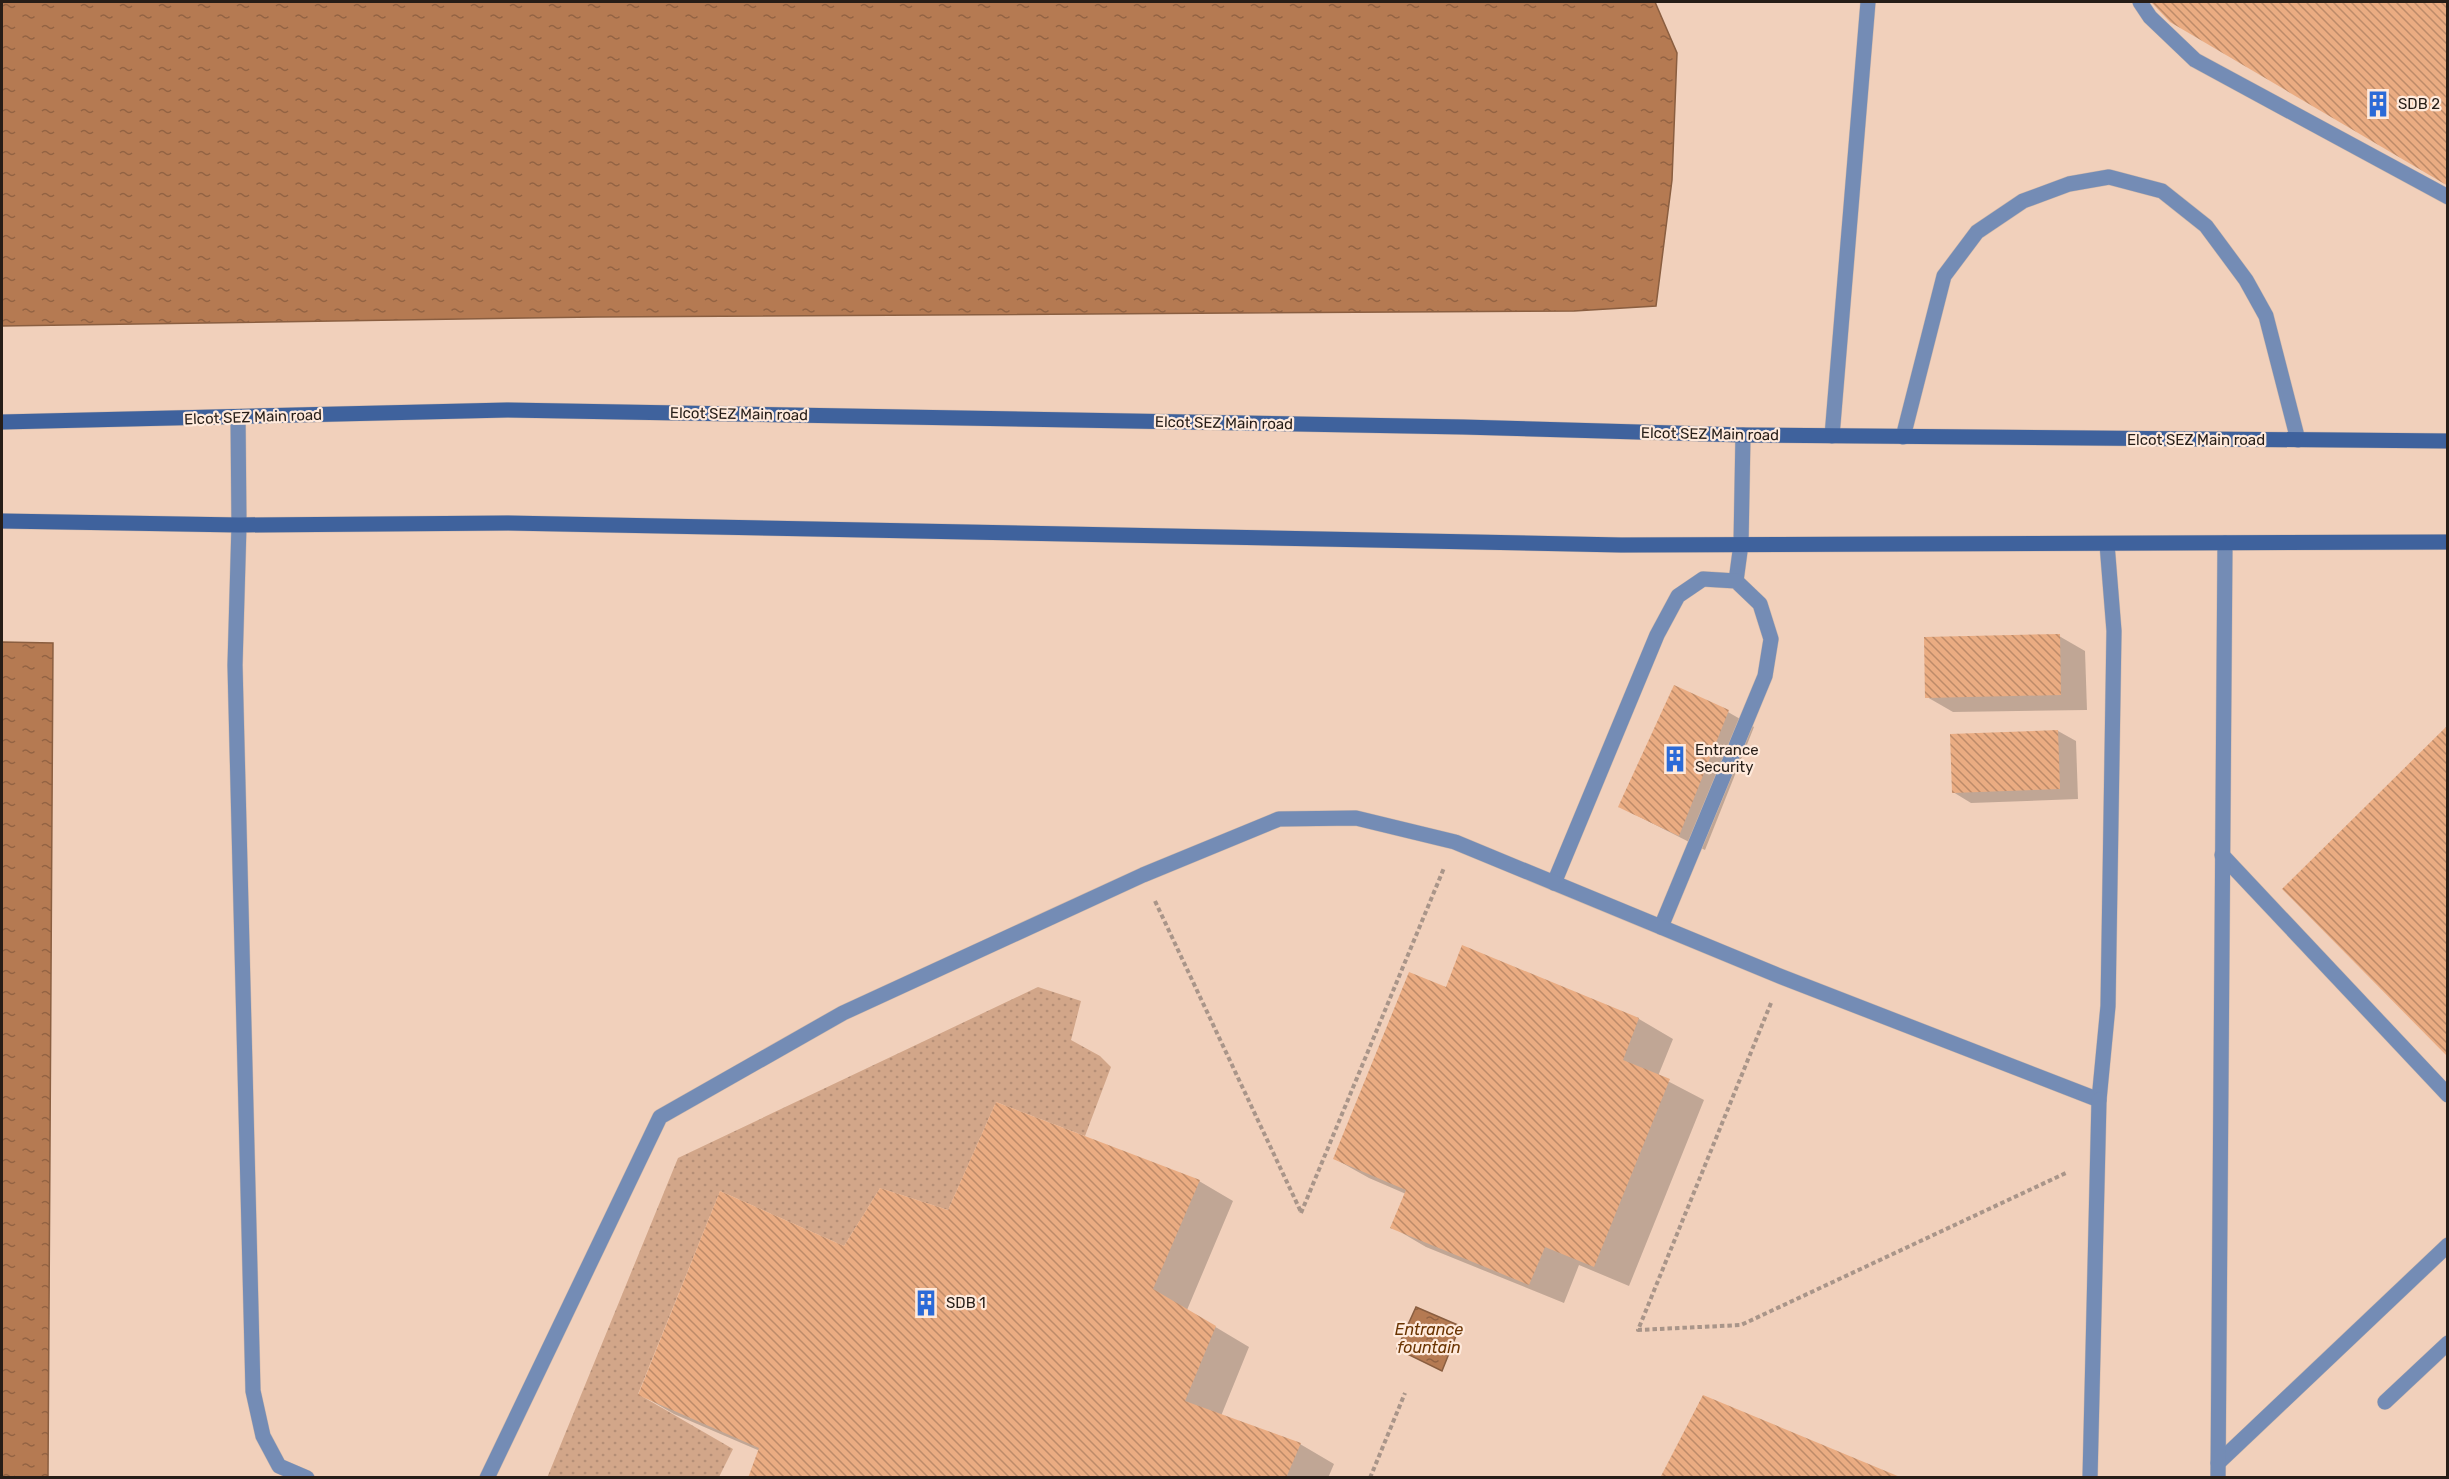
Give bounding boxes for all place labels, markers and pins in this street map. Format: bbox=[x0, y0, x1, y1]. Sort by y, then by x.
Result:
building icon: SDB 2 bbox=[2363, 89, 2393, 119]
place label: SDB 2 bbox=[2398, 95, 2440, 113]
place label: Entrance Security bbox=[1695, 741, 1759, 776]
building icon: Entrance Security bbox=[1660, 744, 1690, 774]
building icon: SDB 1 bbox=[911, 1288, 941, 1318]
place label: SDB 1 bbox=[946, 1294, 986, 1312]

